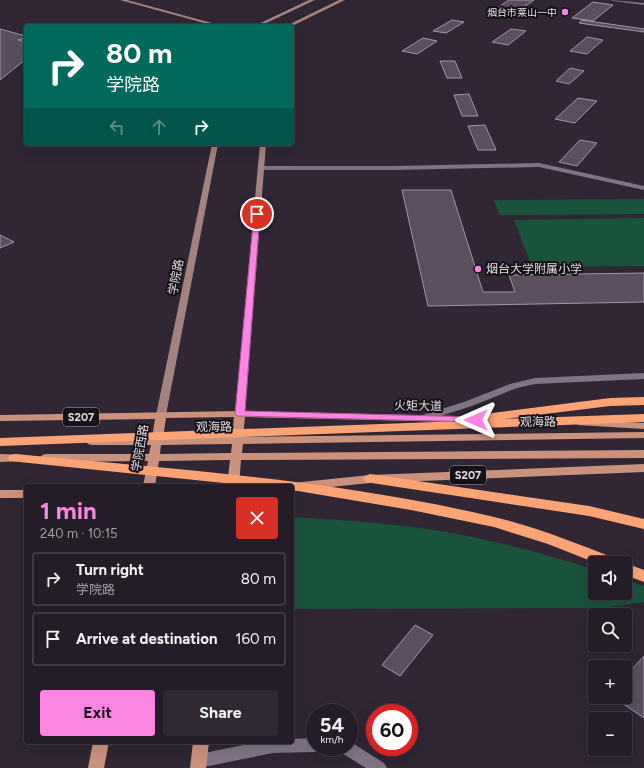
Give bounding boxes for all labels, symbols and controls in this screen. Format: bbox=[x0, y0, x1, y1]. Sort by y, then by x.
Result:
place label: 烟台市莱山一中 bbox=[487, 6, 557, 19]
marker: 烟台市莱山一中 bbox=[560, 7, 570, 17]
text: 80 m bbox=[106, 36, 172, 70]
icon: right bbox=[40, 40, 92, 92]
text: 学院路 bbox=[106, 74, 160, 96]
icon: left bbox=[106, 116, 128, 138]
icon: ahead bbox=[148, 116, 170, 138]
icon: right bbox=[190, 116, 212, 138]
pin bbox=[240, 197, 274, 231]
icon: arrive bbox=[246, 203, 268, 225]
street label: 学院路 bbox=[166, 258, 186, 296]
place label: 烟台大学附属小学 bbox=[486, 262, 582, 276]
marker: 烟台大学附属小学 bbox=[473, 264, 483, 274]
street label: 火矩大道 bbox=[394, 399, 442, 413]
position arrow bbox=[455, 399, 497, 441]
road number: S207 bbox=[63, 408, 99, 426]
street label: 观海路 bbox=[520, 415, 556, 429]
street label: 观海路 bbox=[196, 420, 232, 434]
street label: 学院西路 bbox=[129, 423, 151, 473]
road number: S207 bbox=[450, 466, 486, 484]
text: 1 min bbox=[40, 496, 97, 525]
button: close bbox=[236, 497, 278, 539]
text: 240 m · 10:15 bbox=[40, 526, 118, 541]
map controls bbox=[588, 556, 632, 756]
button: sound bbox=[588, 556, 632, 600]
text: Turn right bbox=[76, 561, 144, 579]
icon: right bbox=[42, 568, 64, 590]
text: 80 m bbox=[241, 570, 276, 588]
text: 学院路 bbox=[76, 582, 115, 597]
button: search bbox=[588, 608, 632, 652]
icon: arrive bbox=[42, 628, 64, 650]
text: Arrive at destination bbox=[76, 630, 217, 648]
text: 160 m bbox=[235, 630, 276, 648]
button: + bbox=[588, 660, 632, 704]
button: Exit bbox=[40, 690, 155, 736]
button: Share bbox=[163, 690, 278, 736]
speed limit sign: 60 bbox=[366, 704, 418, 756]
button: − bbox=[588, 712, 632, 756]
text: 54 bbox=[320, 713, 344, 737]
text: km/h bbox=[321, 733, 343, 746]

